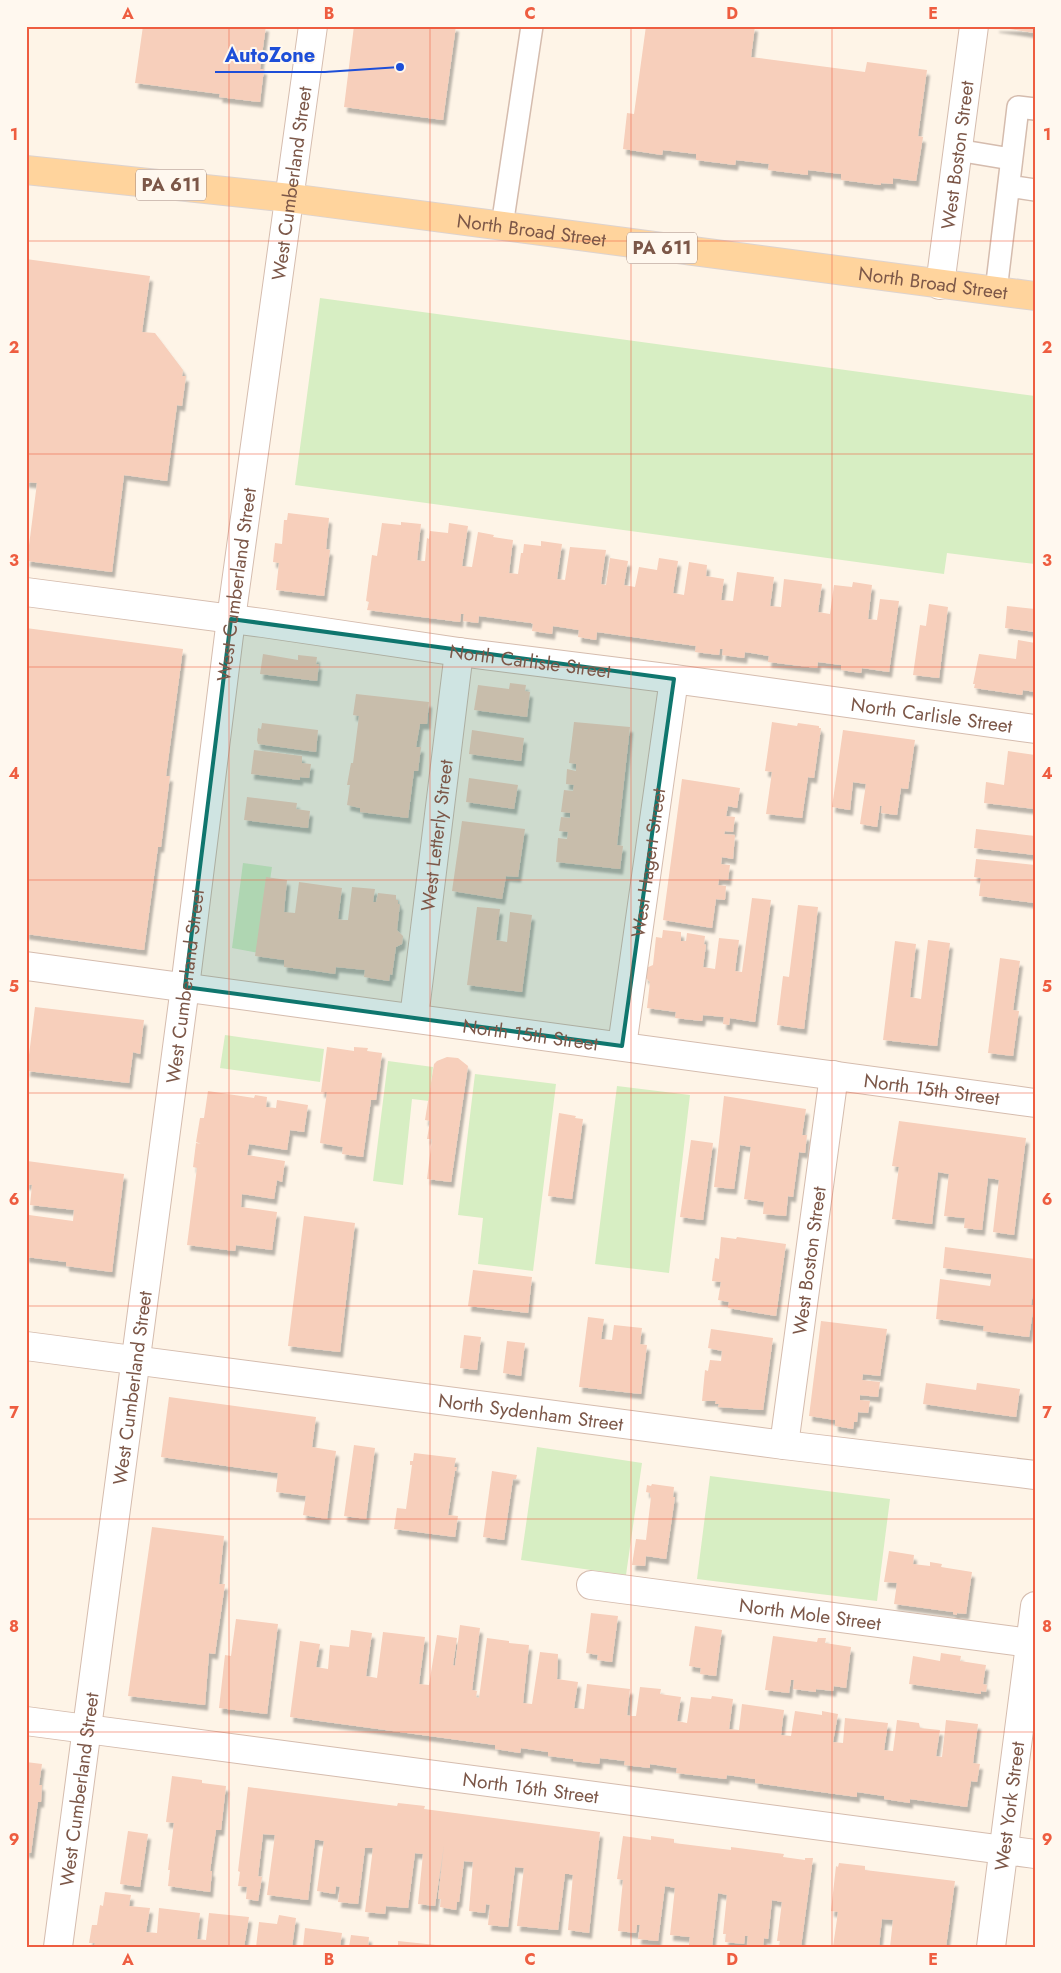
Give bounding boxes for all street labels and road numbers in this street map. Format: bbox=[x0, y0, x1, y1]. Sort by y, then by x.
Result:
street label: West Boston Street bbox=[934, 79, 980, 231]
street label: West Cumberland Street bbox=[264, 84, 318, 282]
road number: PA 611 bbox=[136, 170, 206, 200]
street label: North Broad Street bbox=[455, 207, 608, 253]
road number: PA 611 bbox=[627, 232, 697, 264]
street label: North Broad Street bbox=[857, 259, 1010, 306]
street label: West Cumberland Street bbox=[210, 485, 263, 683]
street label: North Carlisle Street bbox=[448, 637, 613, 685]
street label: North Carlisle Street bbox=[849, 690, 1015, 739]
street label: West Letterly Street bbox=[414, 758, 459, 913]
street label: West Hagert Street bbox=[624, 786, 672, 939]
street label: West Cumberland Street bbox=[159, 887, 211, 1085]
street label: North 15th Street bbox=[461, 1012, 600, 1057]
street label: North 15th Street bbox=[862, 1066, 1002, 1112]
street label: West Boston Street bbox=[786, 1184, 832, 1337]
street label: West Cumberland Street bbox=[106, 1289, 158, 1487]
street label: North Sydenham Street bbox=[437, 1386, 625, 1437]
street label: North Mole Street bbox=[737, 1591, 883, 1637]
street label: West Cumberland Street bbox=[53, 1690, 105, 1888]
street label: West York Street bbox=[987, 1739, 1031, 1872]
street label: North 16th Street bbox=[461, 1765, 601, 1810]

